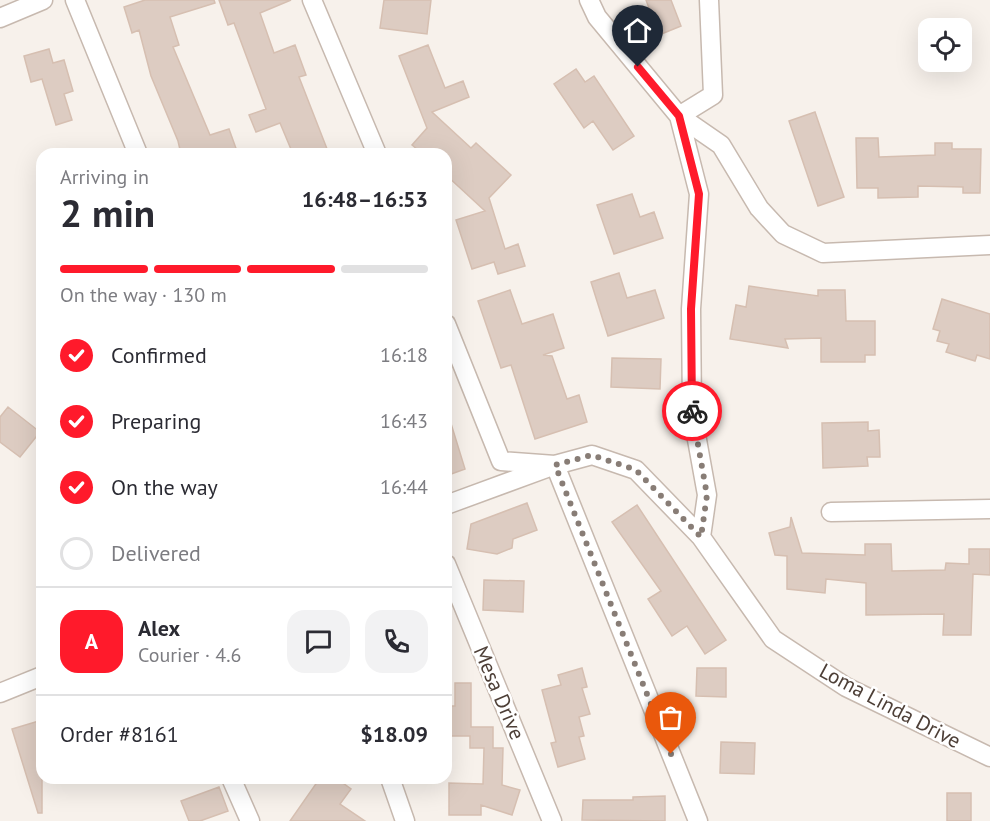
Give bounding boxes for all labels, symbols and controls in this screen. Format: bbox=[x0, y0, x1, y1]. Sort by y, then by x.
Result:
pin bbox=[612, 5, 663, 67]
icon: home bbox=[621, 14, 654, 47]
map controls bbox=[918, 18, 972, 72]
button: locate bbox=[918, 18, 972, 72]
text: Arriving in bbox=[60, 164, 149, 190]
text: 16:48–16:53 bbox=[302, 185, 428, 213]
text: 2 min bbox=[60, 187, 155, 238]
text: On the way · 130 m bbox=[60, 282, 227, 308]
icon: check bbox=[60, 339, 93, 372]
text: Confirmed bbox=[111, 341, 207, 369]
text: 16:18 bbox=[380, 342, 428, 368]
courier bbox=[662, 381, 722, 441]
icon: bike bbox=[676, 395, 709, 428]
icon: check bbox=[60, 405, 93, 438]
text: Preparing bbox=[111, 407, 201, 435]
text: 16:43 bbox=[380, 408, 428, 434]
icon: check bbox=[60, 471, 93, 504]
text: On the way bbox=[111, 473, 218, 501]
text: 16:44 bbox=[380, 474, 428, 500]
text: Delivered bbox=[111, 539, 201, 567]
button: chat bbox=[287, 610, 350, 673]
button: phone bbox=[365, 610, 428, 673]
text: Alex bbox=[138, 614, 180, 642]
text: A bbox=[85, 627, 98, 655]
text: Courier · 4.6 bbox=[138, 642, 241, 668]
street label: Mesa Drive bbox=[468, 642, 531, 744]
street label: Loma Linda Drive bbox=[815, 657, 966, 754]
pin bbox=[645, 692, 696, 754]
icon: bag bbox=[654, 701, 687, 734]
text: Order #8161 bbox=[60, 720, 179, 748]
text: $18.09 bbox=[360, 720, 428, 748]

